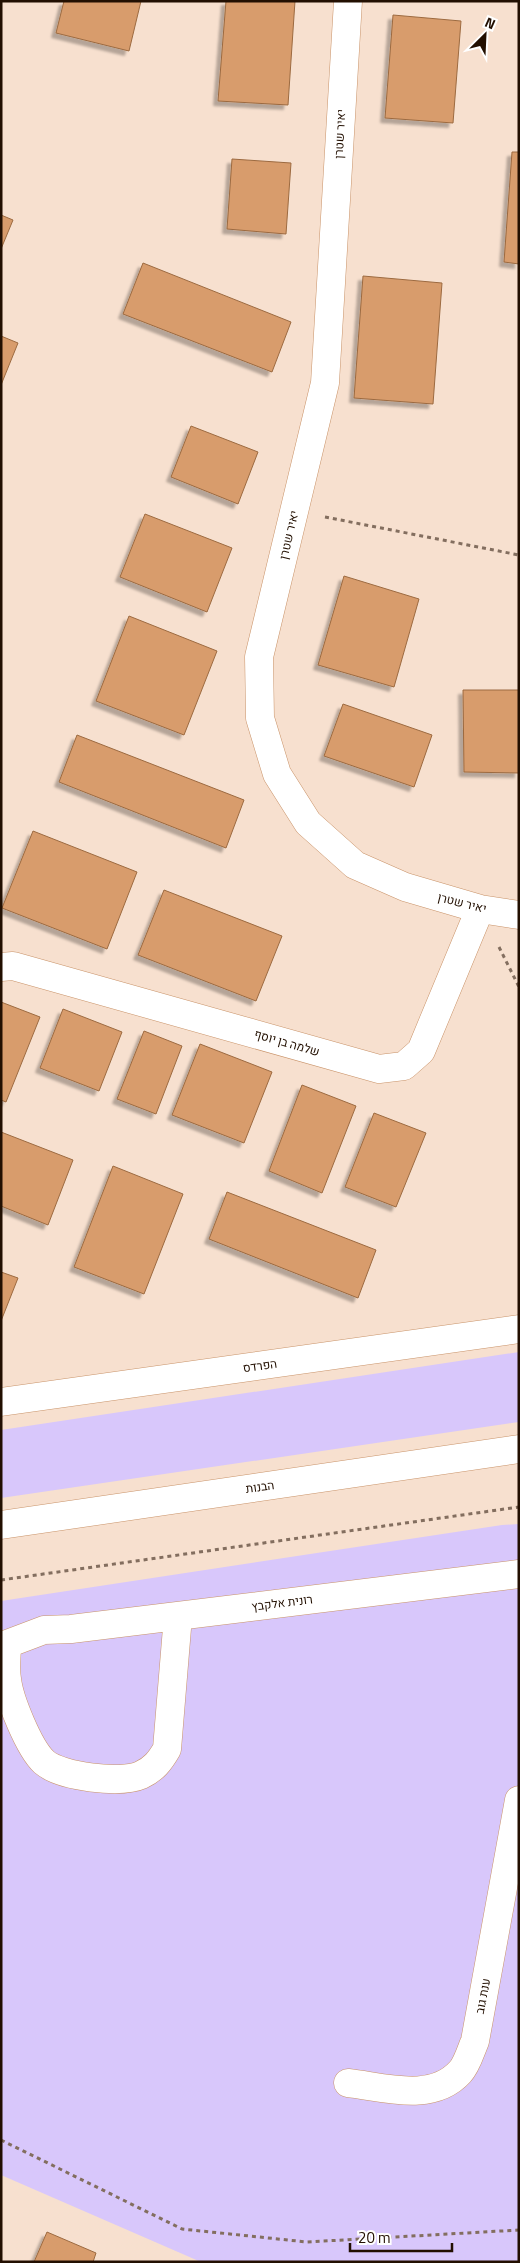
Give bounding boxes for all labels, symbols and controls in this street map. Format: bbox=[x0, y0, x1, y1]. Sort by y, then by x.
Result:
north arrow bbox=[460, 10, 510, 60]
text: N bbox=[482, 11, 499, 34]
street label: יאיר שטרן bbox=[329, 109, 350, 159]
street label: יאיר שטרן bbox=[274, 509, 303, 561]
street label: יאיר שטרן bbox=[436, 887, 489, 918]
street label: שלמה בן יוסף bbox=[252, 1024, 322, 1061]
street label: הפרדס bbox=[242, 1354, 278, 1377]
street label: הבנות bbox=[244, 1475, 275, 1498]
street label: רונית אלקבץ bbox=[250, 1589, 314, 1616]
street label: ענת גוב bbox=[470, 1976, 495, 2015]
scale bar bbox=[350, 2220, 452, 2252]
text: 20 m bbox=[358, 2226, 391, 2249]

